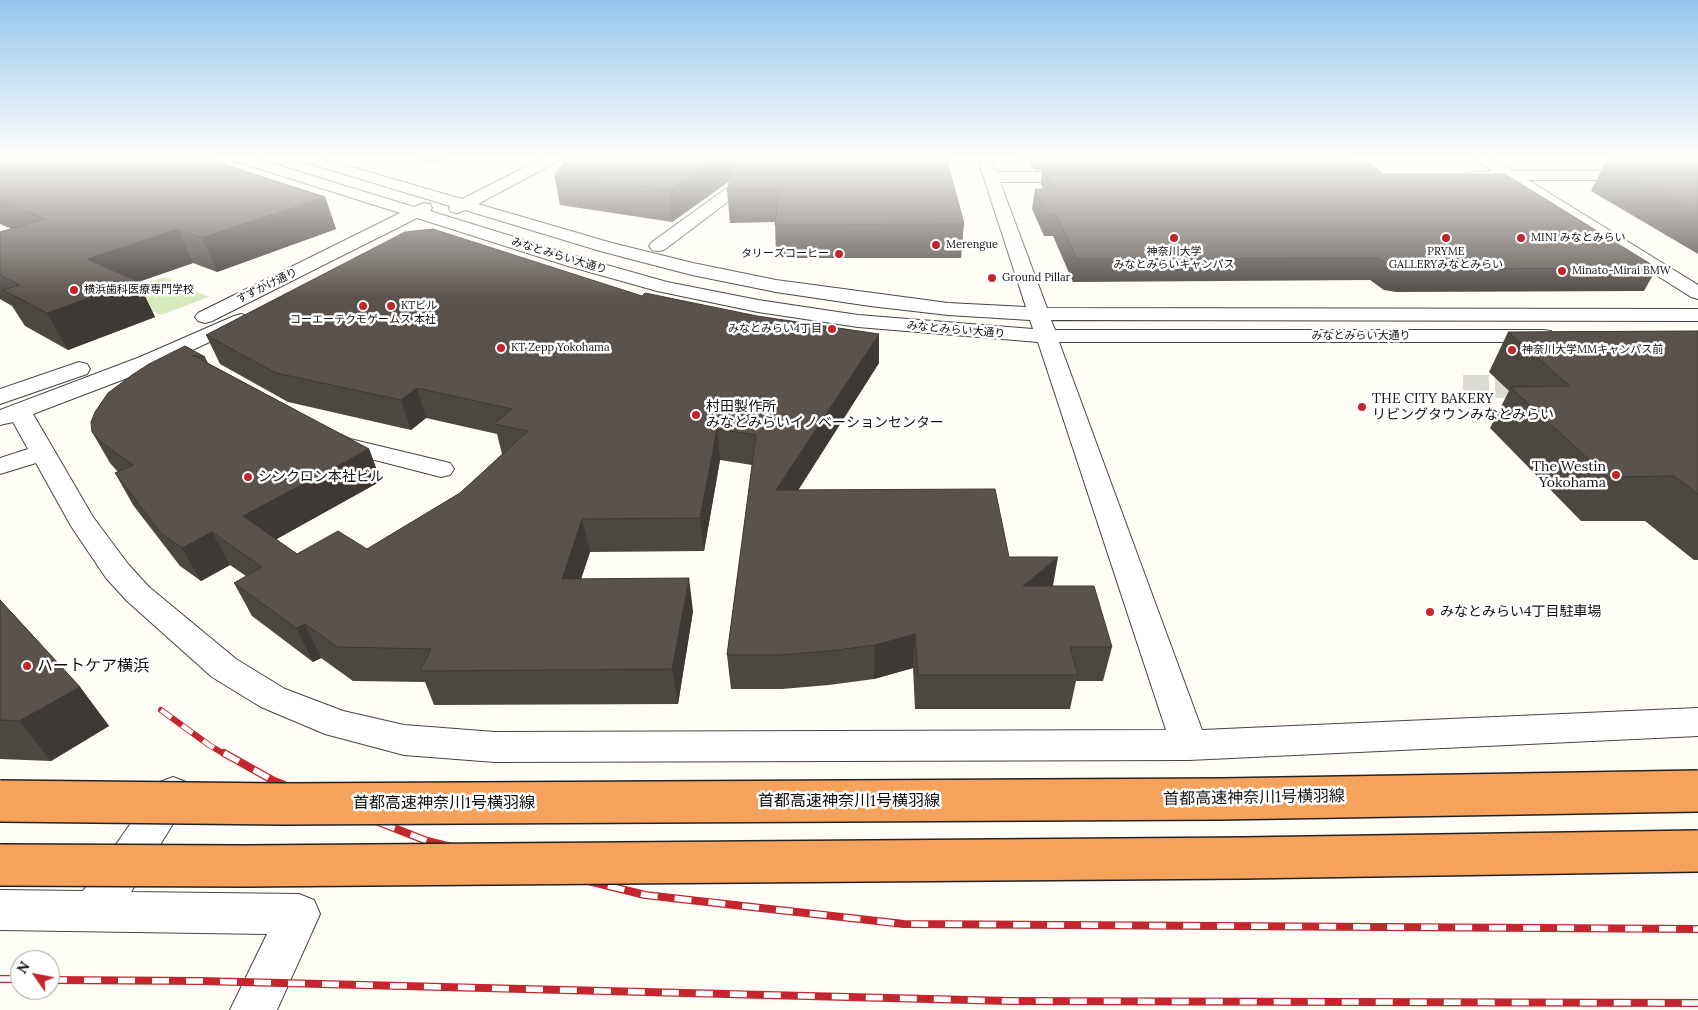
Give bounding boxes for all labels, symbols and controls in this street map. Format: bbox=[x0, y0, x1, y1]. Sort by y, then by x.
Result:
place label: MINI みなとみらい bbox=[1531, 231, 1626, 245]
marker: 神奈川大学 みなとみらいキャンパス bbox=[1168, 232, 1180, 244]
marker: PRYME GALLERYみなとみらい bbox=[1440, 232, 1452, 244]
marker: MINI みなとみらい bbox=[1515, 232, 1527, 244]
street label: みなとみらい大通り bbox=[510, 235, 608, 277]
place label: Merengue bbox=[946, 238, 998, 252]
marker: Merengue bbox=[930, 239, 942, 251]
place label: 神奈川大学 みなとみらいキャンパス bbox=[1114, 245, 1234, 271]
place label: PRYME GALLERYみなとみらい bbox=[1389, 245, 1503, 271]
place label: タリーズコーヒー bbox=[741, 247, 829, 261]
marker: タリーズコーヒー bbox=[833, 248, 845, 260]
place label: Minato-Mirai BMW bbox=[1572, 264, 1671, 278]
marker: Minato-Mirai BMW bbox=[1556, 265, 1568, 277]
street label: すずかけ通り bbox=[234, 266, 300, 306]
place label: Ground Pillar bbox=[1002, 271, 1070, 285]
marker: Ground Pillar bbox=[986, 272, 998, 284]
place label: 横浜歯科医療専門学校 bbox=[84, 283, 194, 297]
marker: 横浜歯科医療専門学校 bbox=[68, 284, 80, 296]
place label: KTビル bbox=[401, 299, 437, 313]
marker: コーエーテクモゲームス 本社 bbox=[357, 300, 369, 312]
marker: KTビル bbox=[385, 300, 397, 312]
place label: コーエーテクモゲームス 本社 bbox=[290, 313, 436, 327]
street label: みなとみらい大通り bbox=[906, 319, 1006, 341]
place label: みなとみらい4丁目 bbox=[728, 322, 822, 336]
marker: みなとみらい4丁目 bbox=[826, 323, 838, 335]
street label: みなとみらい大通り bbox=[1312, 329, 1410, 343]
place label: KT Zepp Yokohama bbox=[511, 341, 610, 355]
marker: KT Zepp Yokohama bbox=[495, 342, 507, 354]
place label: 神奈川大学MMキャンパス前 bbox=[1522, 343, 1663, 357]
marker: 神奈川大学MMキャンパス前 bbox=[1506, 344, 1518, 356]
place label: THE CITY BAKERY リビングタウンみなとみらい bbox=[1372, 391, 1554, 424]
place label: 村田製作所 みなとみらいイノベーションセンター bbox=[706, 399, 944, 432]
marker: THE CITY BAKERY リビングタウンみなとみらい bbox=[1356, 401, 1368, 413]
marker: 村田製作所 みなとみらいイノベーションセンター bbox=[690, 409, 702, 421]
place label: The Westin Yokohama bbox=[1532, 459, 1606, 492]
place label: シンクロン本社ビル bbox=[258, 469, 384, 485]
marker: The Westin Yokohama bbox=[1610, 469, 1622, 481]
marker: シンクロン本社ビル bbox=[242, 471, 254, 483]
place label: みなとみらい4丁目駐車場 bbox=[1440, 604, 1602, 620]
marker: みなとみらい4丁目駐車場 bbox=[1424, 606, 1436, 618]
place label: ハートケア横浜 bbox=[37, 656, 149, 676]
marker: ハートケア横浜 bbox=[21, 660, 33, 672]
street label: 首都高速神奈川1号横羽線 bbox=[1163, 787, 1345, 809]
street label: 首都高速神奈川1号横羽線 bbox=[758, 791, 940, 811]
street label: 首都高速神奈川1号横羽線 bbox=[353, 793, 535, 813]
north arrow bbox=[10, 950, 60, 1000]
text: N bbox=[13, 958, 34, 977]

